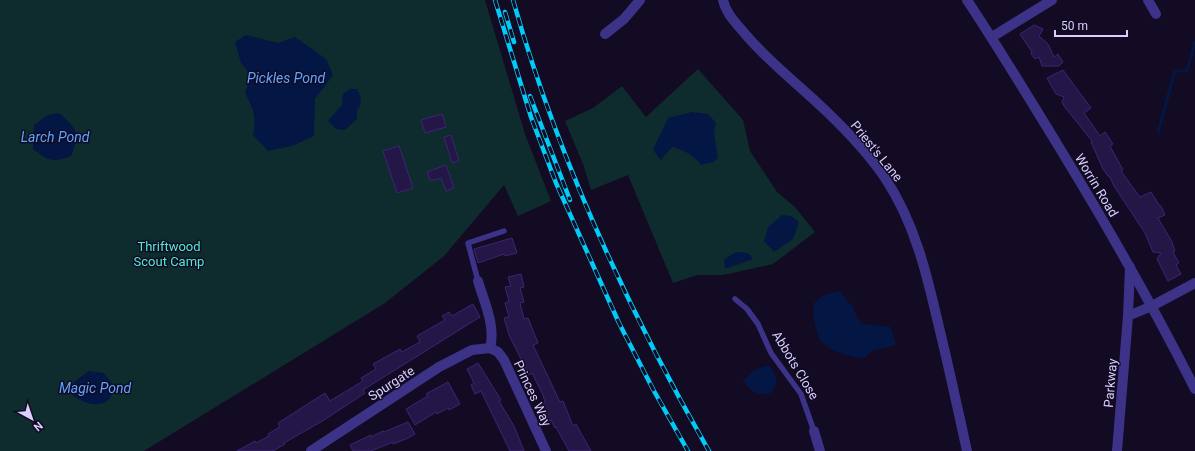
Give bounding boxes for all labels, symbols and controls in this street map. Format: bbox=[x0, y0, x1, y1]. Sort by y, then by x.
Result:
scale bar bbox=[1055, 12, 1127, 38]
text: 50 m bbox=[1061, 19, 1088, 33]
water label: Pickles Pond bbox=[247, 70, 325, 86]
street label: Priest's Lane bbox=[848, 118, 906, 185]
water label: Larch Pond bbox=[21, 129, 90, 145]
street label: Worrin Road bbox=[1072, 151, 1121, 220]
park label: Thriftwood Scout Camp bbox=[134, 239, 204, 269]
street label: Abbots Close bbox=[769, 328, 822, 402]
street label: Princes Way bbox=[511, 358, 554, 429]
street label: Parkway bbox=[1101, 358, 1120, 408]
street label: Spurgate bbox=[365, 363, 417, 404]
water label: Magic Pond bbox=[59, 380, 131, 396]
north arrow bbox=[12, 399, 52, 439]
text: N bbox=[31, 419, 45, 434]

